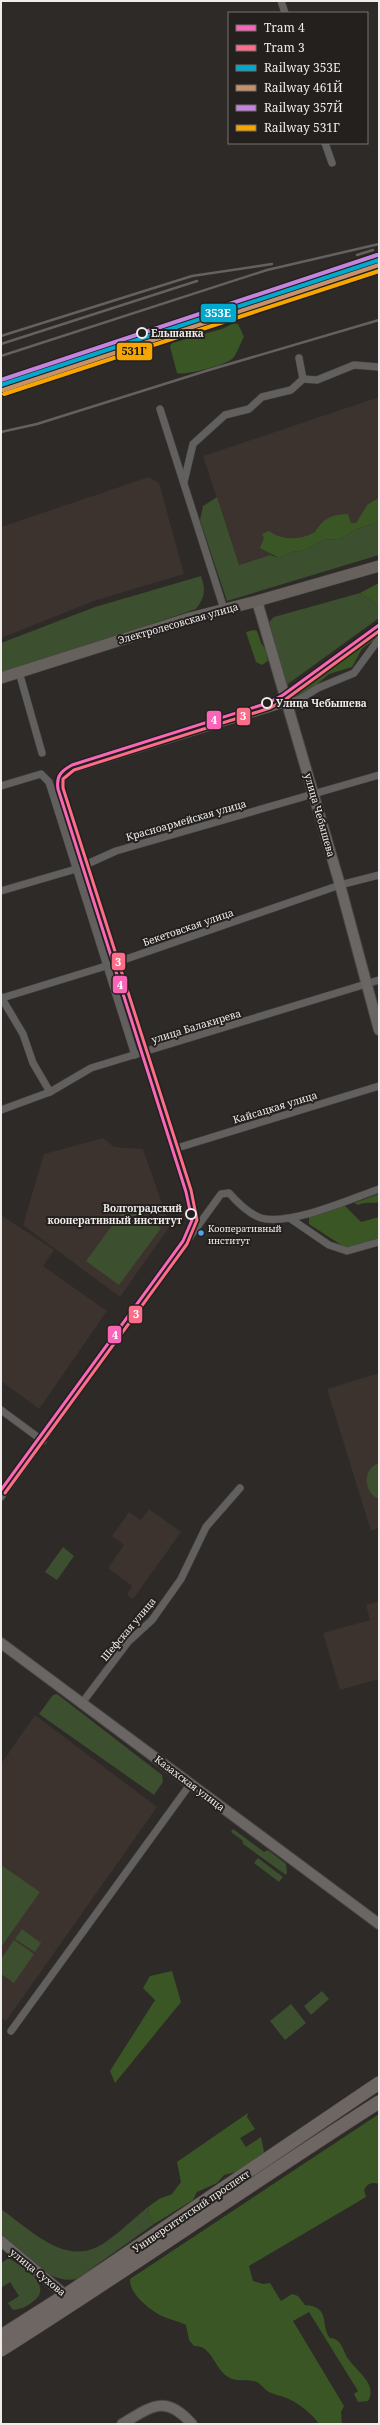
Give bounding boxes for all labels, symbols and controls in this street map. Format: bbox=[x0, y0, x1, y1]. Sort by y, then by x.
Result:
legend bbox=[228, 12, 368, 144]
text: Tram 4 bbox=[264, 19, 305, 36]
text: Tram 3 bbox=[264, 39, 305, 56]
text: Railway 353Е bbox=[264, 59, 341, 76]
text: Railway 461Й bbox=[264, 79, 343, 96]
text: Railway 357Й bbox=[264, 99, 343, 116]
text: Railway 531Г bbox=[264, 119, 340, 136]
line badge: 353Е bbox=[200, 303, 237, 323]
text: 353Е bbox=[205, 305, 231, 320]
place label: Ельшанка bbox=[151, 326, 204, 340]
marker: Ельшанка bbox=[136, 327, 148, 339]
line badge: 531Г bbox=[116, 342, 153, 361]
text: 531Г bbox=[121, 343, 147, 358]
street label: Электролесовская улица bbox=[116, 599, 240, 647]
place label: Улица Чебышева bbox=[276, 696, 367, 710]
marker: Улица Чебышева bbox=[261, 697, 273, 709]
line badge: 3 bbox=[236, 707, 251, 726]
text: 3 bbox=[240, 708, 246, 723]
line badge: 4 bbox=[206, 710, 222, 730]
text: 4 bbox=[211, 712, 217, 727]
street label: улица Чебышева bbox=[301, 772, 339, 859]
street label: Красноармейская улица bbox=[124, 796, 248, 844]
street label: Бекетовская улица bbox=[141, 905, 236, 949]
line badge: 3 bbox=[111, 952, 126, 971]
text: 3 bbox=[115, 954, 121, 969]
line badge: 4 bbox=[112, 975, 128, 994]
text: 4 bbox=[117, 977, 123, 992]
street label: улица Балакирева bbox=[150, 1006, 243, 1046]
street label: Кайсацкая улица bbox=[231, 1087, 319, 1126]
place label: Волгоградский кооперативный институт bbox=[47, 1201, 182, 1227]
marker: Волгоградский кооперативный институт bbox=[185, 1208, 197, 1220]
place label: Кооперативный институт bbox=[208, 1222, 282, 1247]
marker: Кооперативный институт bbox=[196, 1228, 206, 1238]
line badge: 3 bbox=[128, 1305, 143, 1324]
text: 3 bbox=[133, 1306, 139, 1321]
line badge: 4 bbox=[107, 1325, 122, 1344]
text: 4 bbox=[112, 1327, 118, 1342]
street label: Шефская улица bbox=[97, 1594, 159, 1664]
street label: Казахская улица bbox=[152, 1752, 228, 1814]
street label: Университетский проспект bbox=[130, 2166, 253, 2256]
street label: улица Сухова bbox=[7, 2245, 69, 2299]

